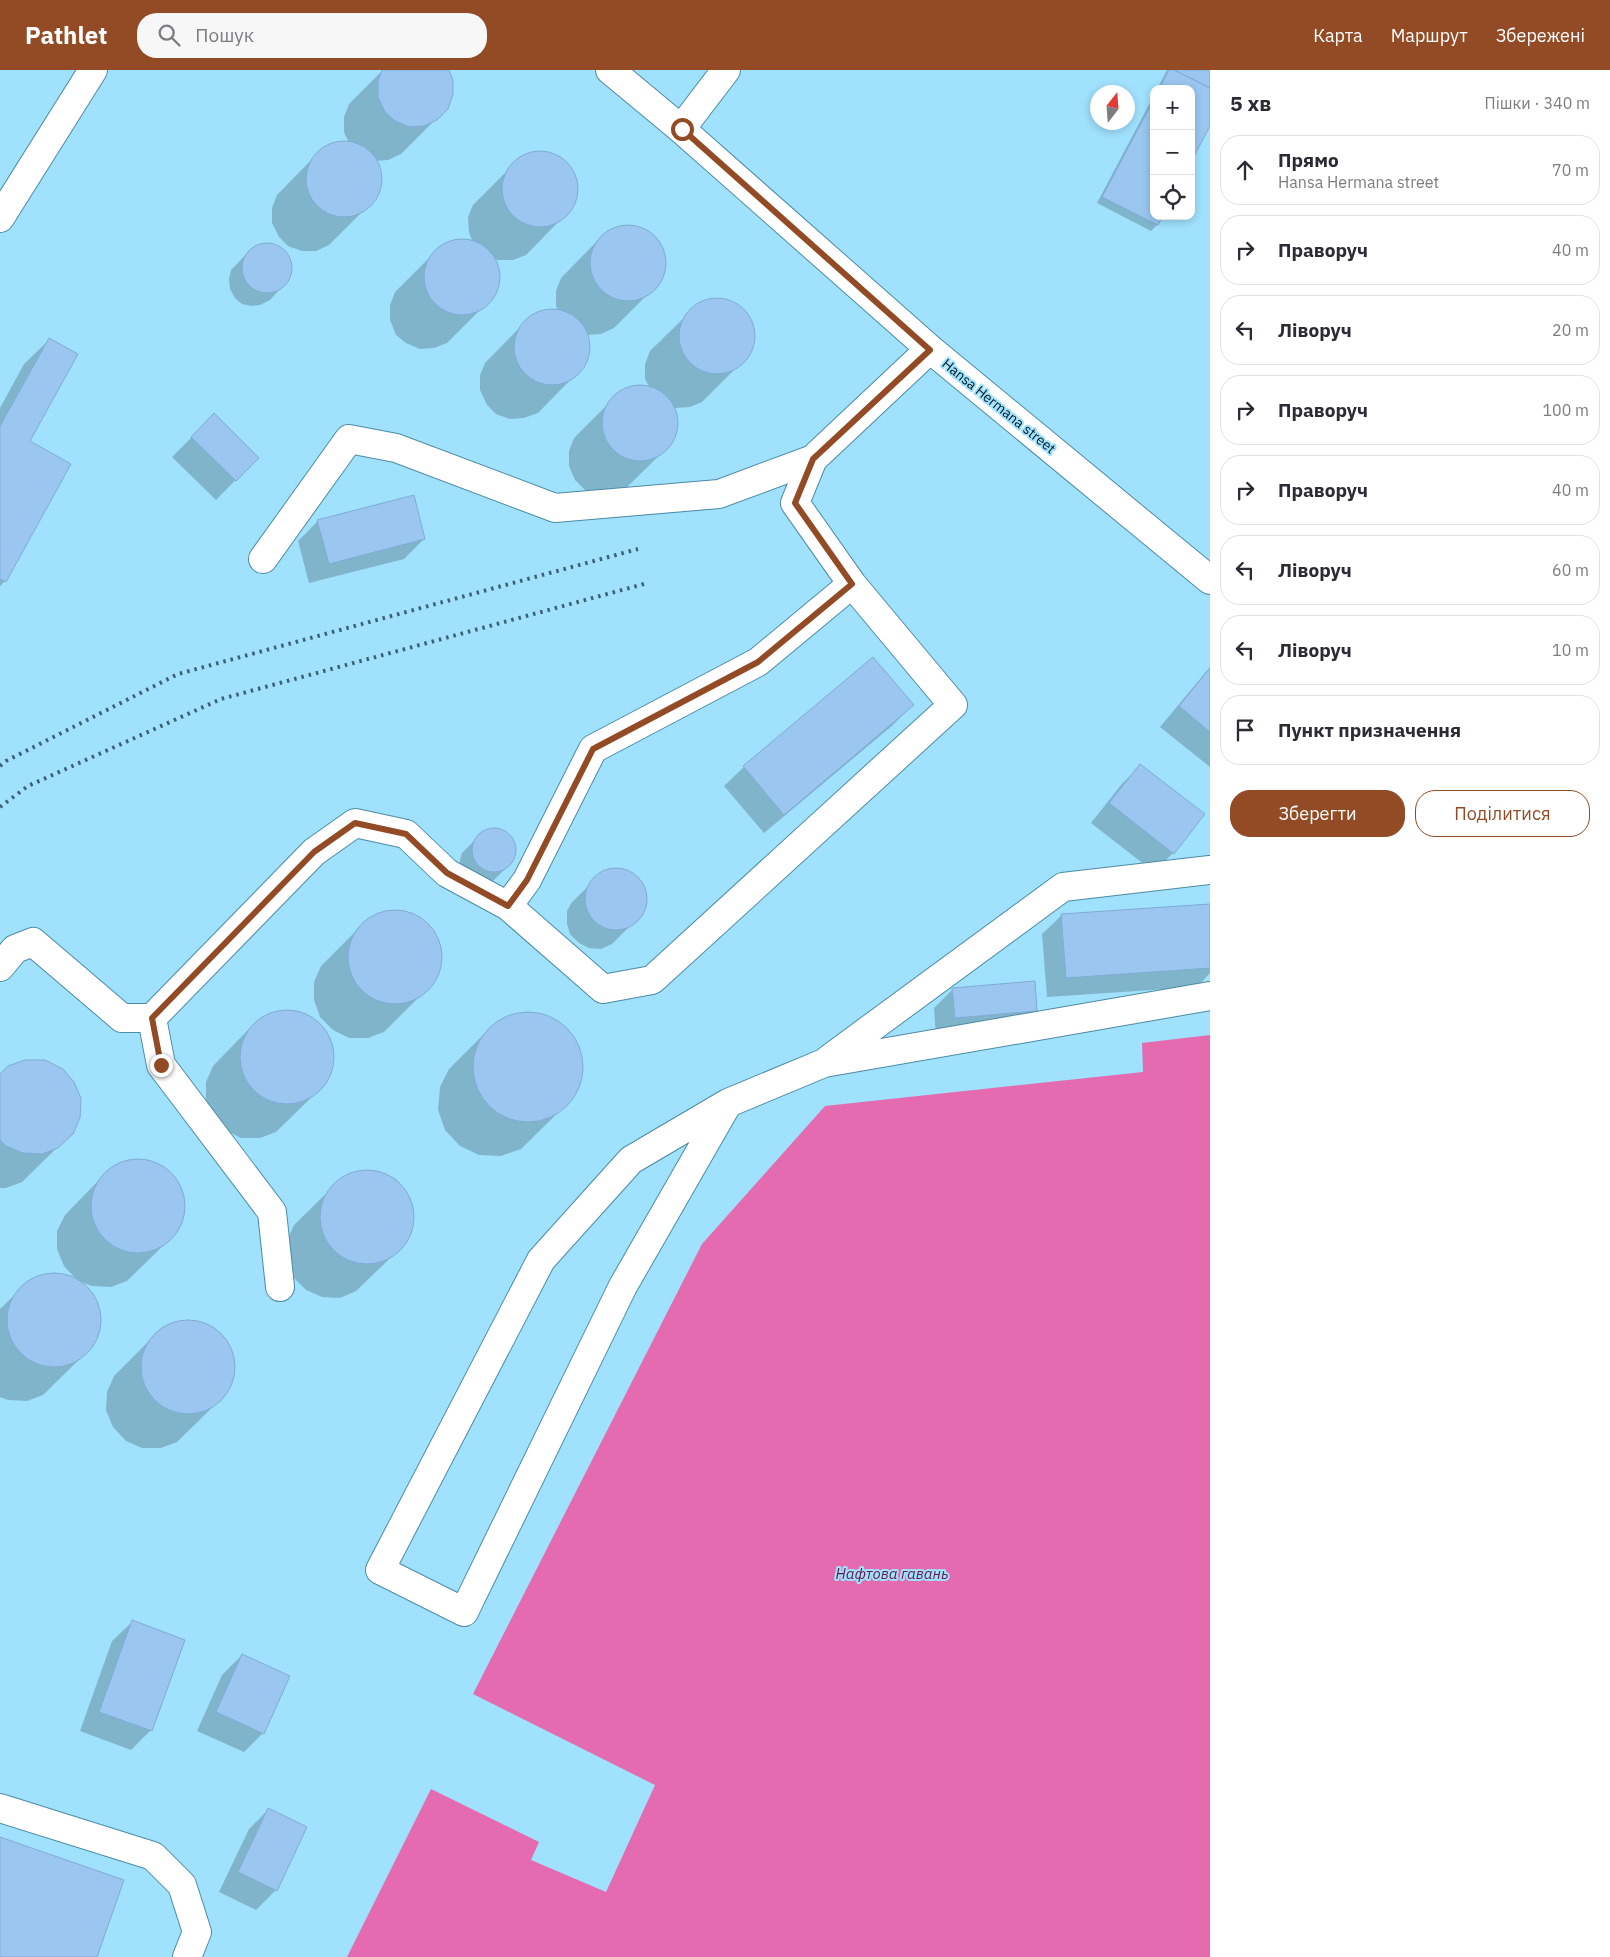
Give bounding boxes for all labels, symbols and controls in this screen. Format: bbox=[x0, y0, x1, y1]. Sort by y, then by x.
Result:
search box bbox=[137, 13, 487, 58]
text: Pathlet bbox=[25, 19, 107, 51]
icon: search bbox=[155, 21, 183, 49]
text: Пошук bbox=[195, 23, 254, 47]
text: Карта bbox=[1313, 24, 1363, 47]
text: Маршрут bbox=[1391, 24, 1468, 47]
text: Збережені bbox=[1496, 24, 1585, 47]
north arrow bbox=[1090, 85, 1135, 130]
map controls bbox=[1150, 85, 1195, 220]
button: + bbox=[1150, 85, 1195, 130]
text: 5 хв bbox=[1230, 89, 1271, 117]
text: Пішки · 340 m bbox=[1485, 93, 1590, 113]
route start bbox=[671, 118, 694, 141]
button: − bbox=[1150, 130, 1195, 175]
text: Прямо bbox=[1278, 148, 1339, 172]
icon: ahead bbox=[1231, 156, 1259, 184]
text: 70 m bbox=[1552, 160, 1589, 180]
text: Hansa Hermana street bbox=[1278, 172, 1439, 192]
button: locate bbox=[1150, 175, 1195, 220]
icon: right bbox=[1231, 236, 1259, 264]
text: Праворуч bbox=[1278, 238, 1368, 262]
text: 40 m bbox=[1552, 240, 1589, 260]
icon: left bbox=[1231, 316, 1259, 344]
text: Ліворуч bbox=[1278, 318, 1352, 342]
text: 20 m bbox=[1552, 320, 1589, 340]
street label: Hansa Hermana street bbox=[939, 355, 1060, 457]
icon: right bbox=[1231, 396, 1259, 424]
text: Праворуч bbox=[1278, 398, 1368, 422]
text: 100 m bbox=[1542, 400, 1589, 420]
icon: right bbox=[1231, 476, 1259, 504]
text: Праворуч bbox=[1278, 478, 1368, 502]
text: 40 m bbox=[1552, 480, 1589, 500]
icon: left bbox=[1231, 556, 1259, 584]
text: Ліворуч bbox=[1278, 558, 1352, 582]
text: 60 m bbox=[1552, 560, 1589, 580]
icon: left bbox=[1231, 636, 1259, 664]
text: Ліворуч bbox=[1278, 638, 1352, 662]
text: 10 m bbox=[1552, 640, 1589, 660]
icon: arrive bbox=[1231, 716, 1259, 744]
text: Пункт призначення bbox=[1278, 718, 1461, 742]
button: Зберегти bbox=[1230, 790, 1405, 837]
button: Поділитися bbox=[1415, 790, 1590, 837]
route end bbox=[150, 1054, 173, 1077]
water label: Нафтова гавань bbox=[835, 1564, 949, 1583]

